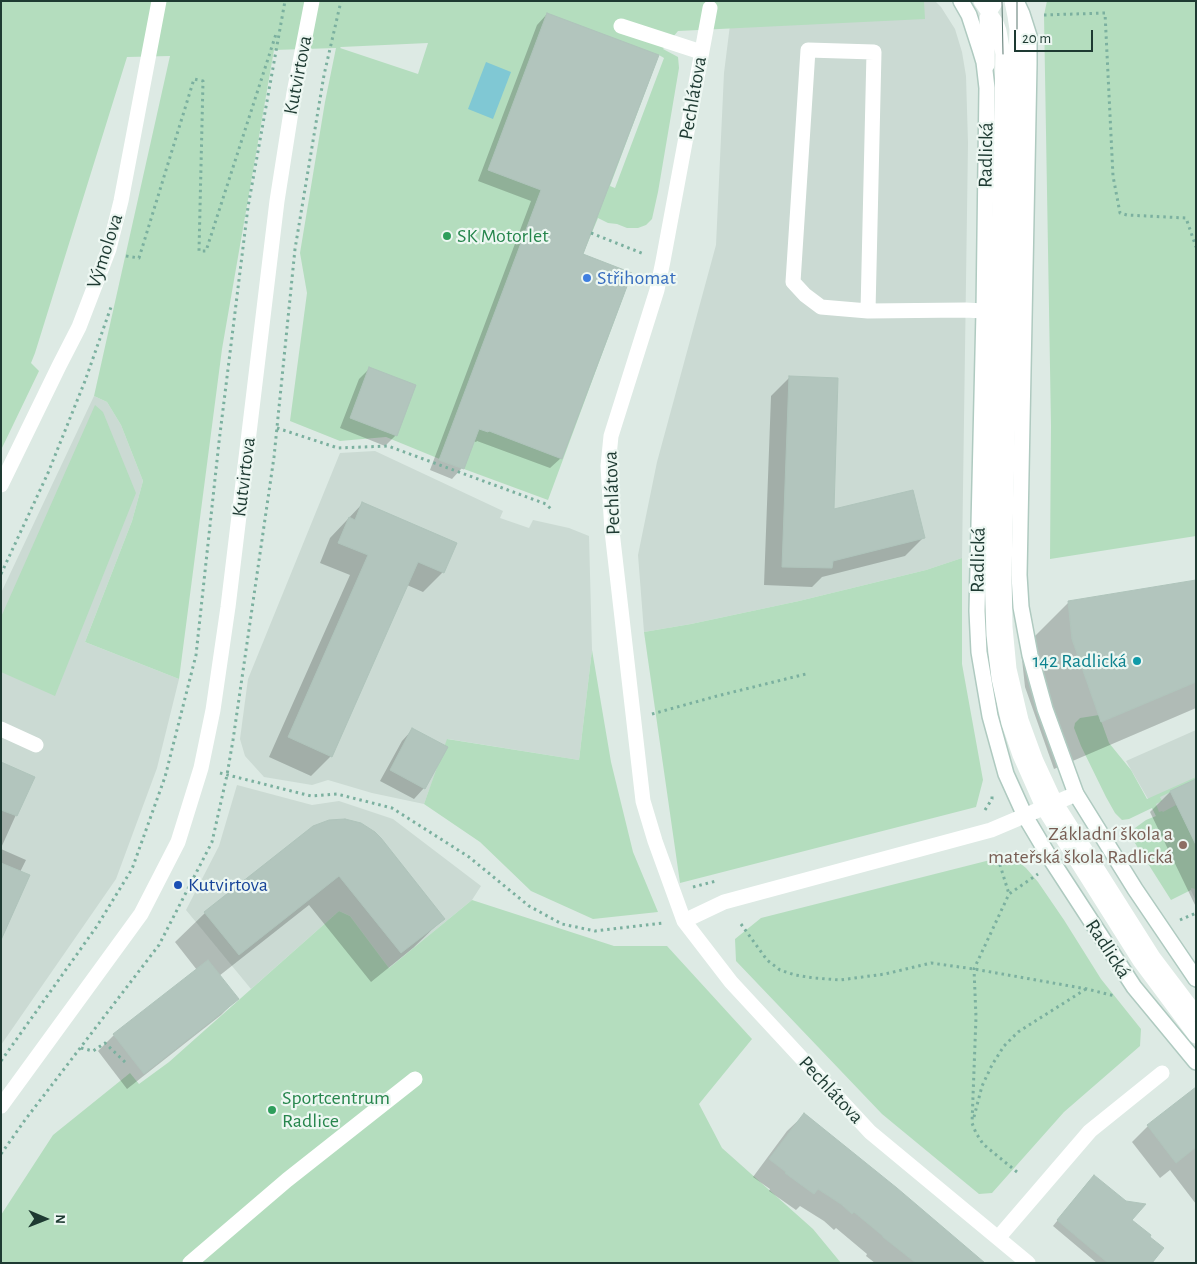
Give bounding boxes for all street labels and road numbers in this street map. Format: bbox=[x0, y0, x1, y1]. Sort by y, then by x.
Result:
street label: Kutvirtova bbox=[279, 33, 317, 117]
street label: Pechlátova bbox=[674, 55, 712, 141]
street label: Radlická bbox=[973, 122, 999, 188]
street label: Výmolova bbox=[82, 211, 128, 291]
street label: Kutvirtova bbox=[227, 436, 261, 518]
street label: Pechlátova bbox=[599, 451, 625, 535]
street label: Radlická bbox=[965, 527, 991, 593]
street label: Radlická bbox=[1080, 915, 1136, 983]
street label: Pechlátova bbox=[794, 1051, 868, 1129]

